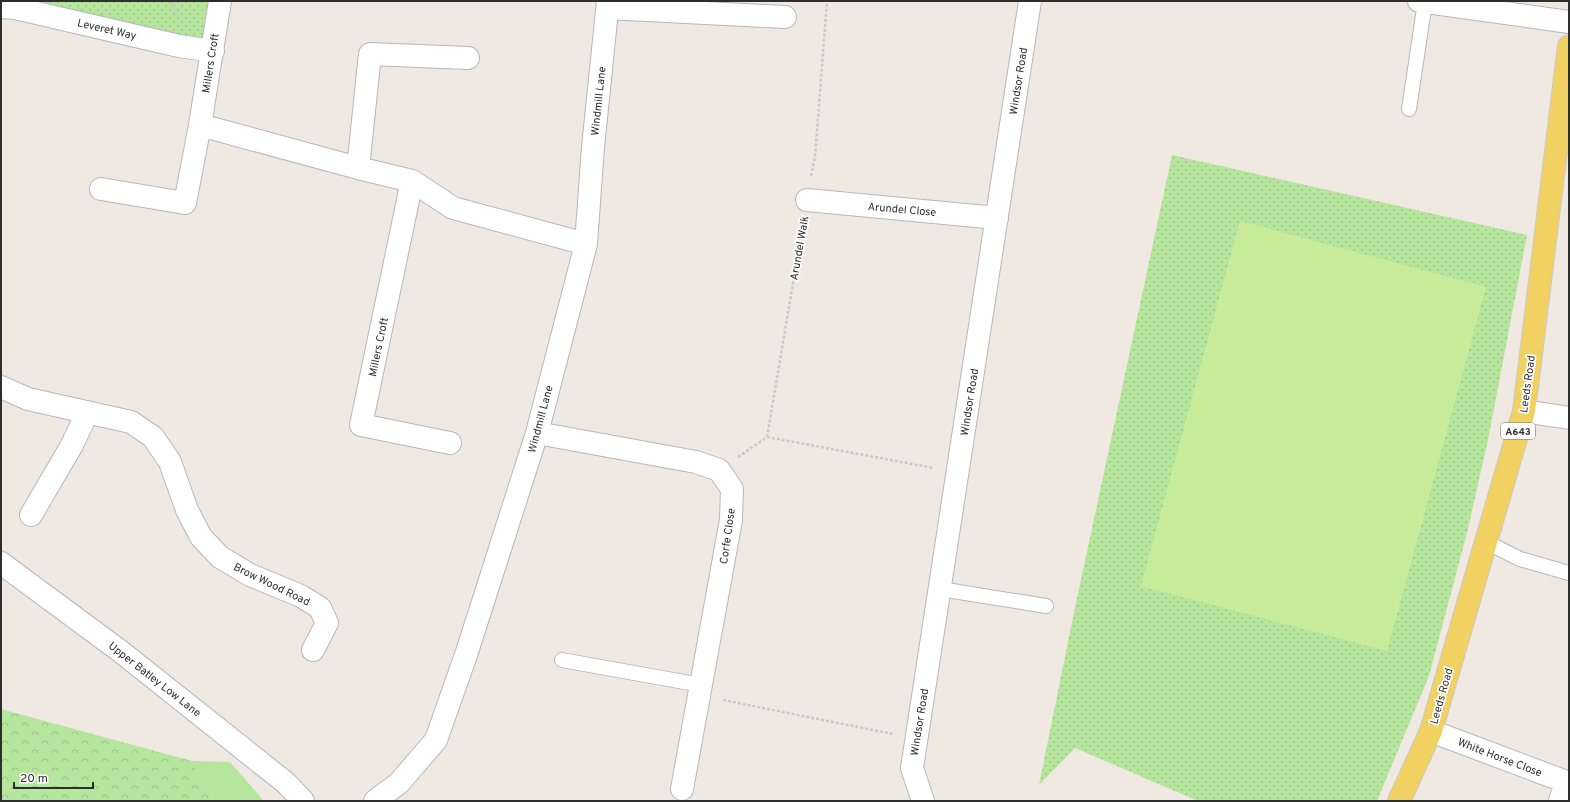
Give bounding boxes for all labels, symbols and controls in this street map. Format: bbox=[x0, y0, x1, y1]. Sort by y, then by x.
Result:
street label: Leveret Way bbox=[76, 16, 138, 44]
street label: Millers Croft bbox=[199, 32, 223, 94]
street label: Windsor Road bbox=[1007, 46, 1031, 116]
street label: Windmill Lane bbox=[588, 66, 610, 136]
street label: Arundel Close bbox=[867, 200, 937, 220]
street label: Arundel Walk bbox=[787, 215, 813, 281]
street label: Millers Croft bbox=[366, 316, 392, 378]
street label: Leeds Road bbox=[1517, 355, 1539, 414]
street label: Windsor Road bbox=[958, 367, 982, 437]
street label: Windmill Lane bbox=[525, 384, 557, 455]
road number: A643 bbox=[1501, 423, 1535, 439]
street label: Corfe Close bbox=[717, 507, 739, 565]
street label: Brow Wood Road bbox=[231, 560, 312, 609]
street label: Upper Batley Low Lane bbox=[105, 639, 204, 720]
street label: Leeds Road bbox=[1427, 667, 1457, 726]
street label: Windsor Road bbox=[908, 687, 932, 757]
street label: White Horse Close bbox=[1455, 735, 1544, 780]
scale bar bbox=[14, 764, 93, 790]
text: 20 m bbox=[20, 771, 48, 787]

